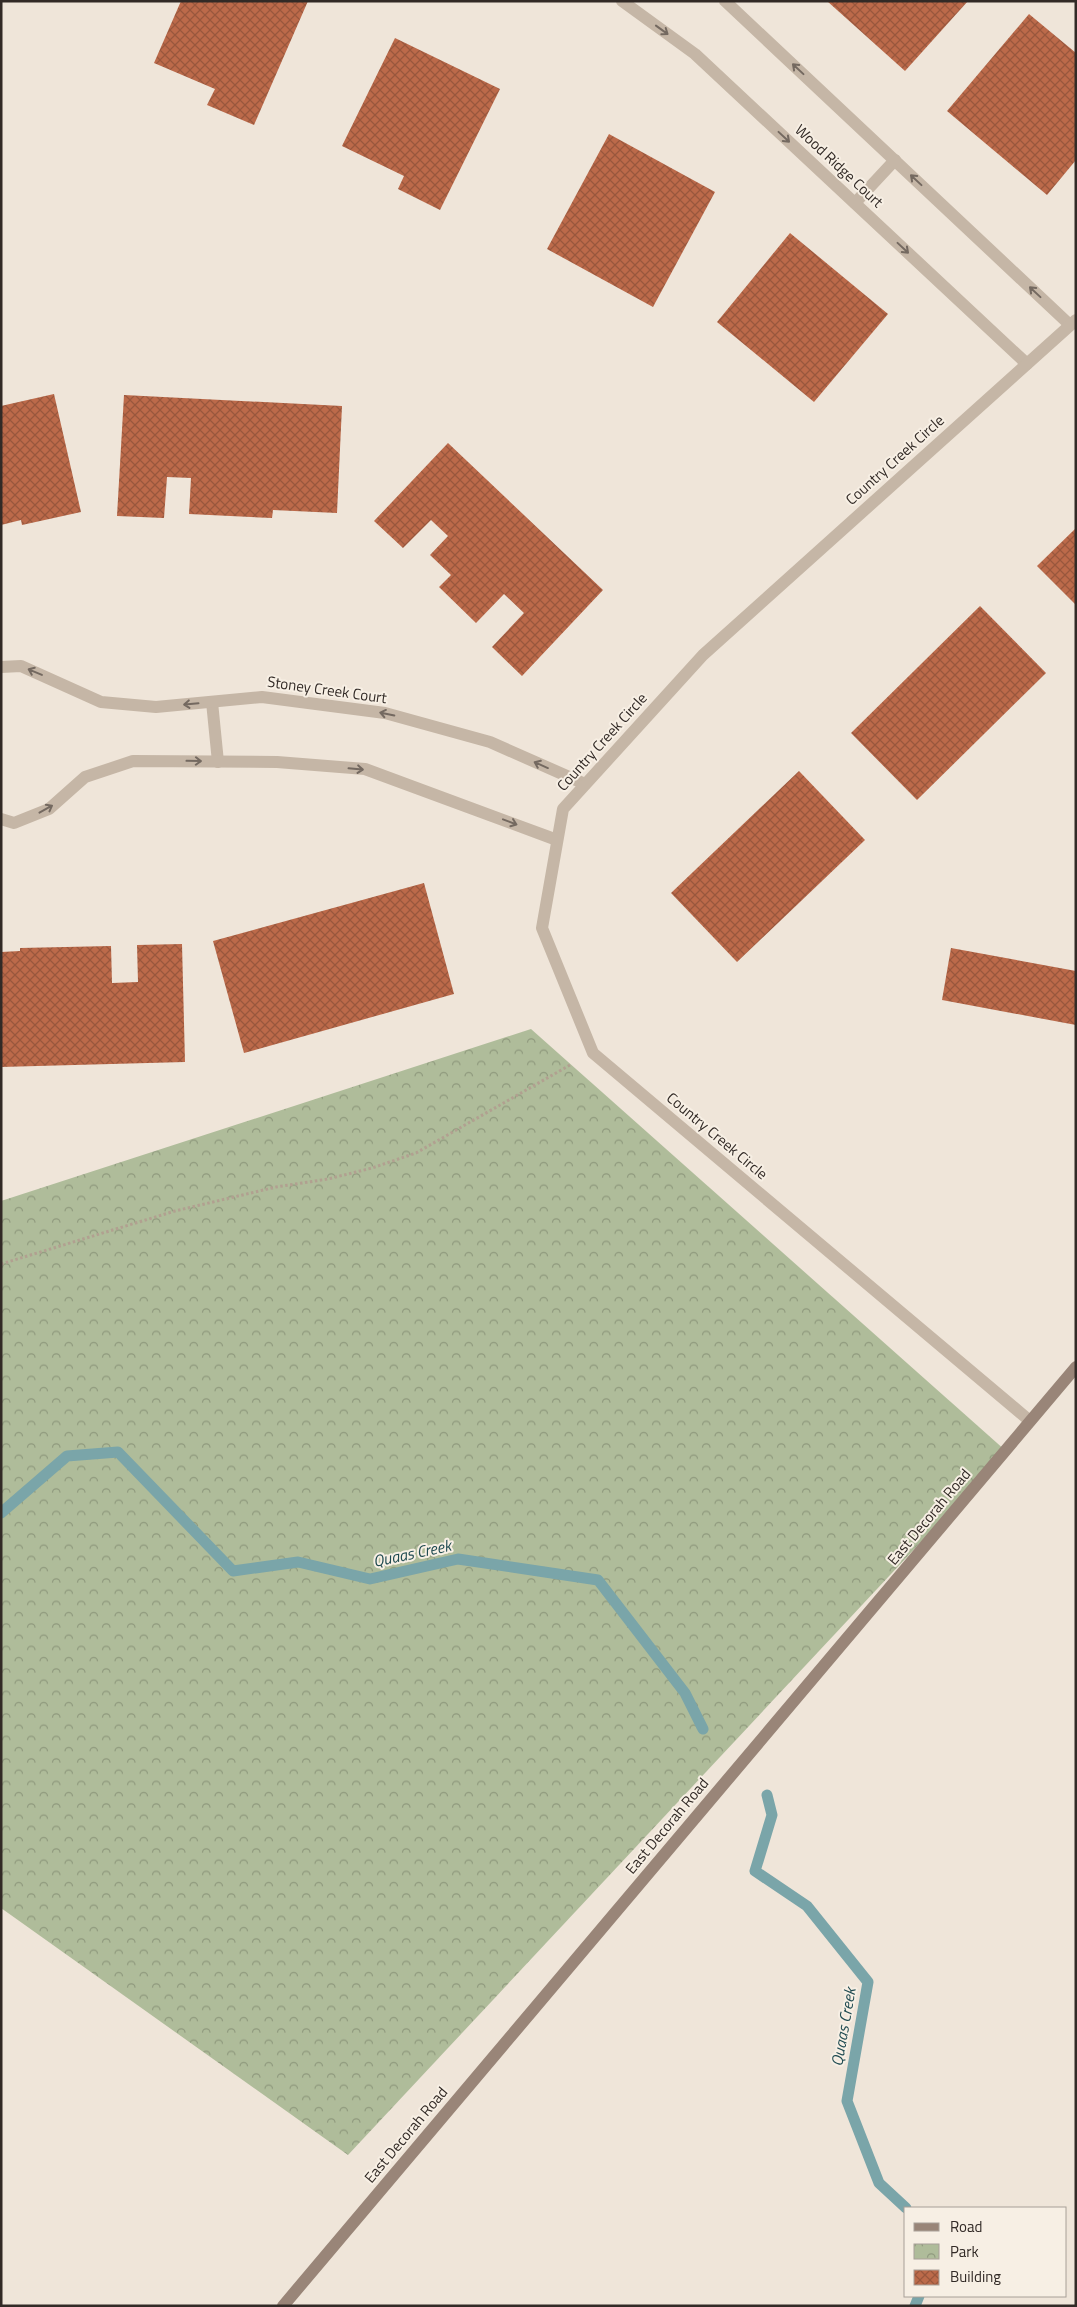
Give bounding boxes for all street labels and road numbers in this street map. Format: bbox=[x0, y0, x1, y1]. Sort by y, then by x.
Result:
street label: Wood Ridge Court bbox=[790, 119, 889, 213]
street label: Country Creek Circle bbox=[840, 409, 949, 510]
street label: Stoney Creek Court bbox=[266, 670, 389, 709]
street label: Country Creek Circle bbox=[551, 687, 652, 796]
street label: Country Creek Circle bbox=[662, 1086, 773, 1185]
street label: East Decorah Road bbox=[881, 1464, 976, 1570]
street label: East Decorah Road bbox=[619, 1773, 714, 1879]
street label: East Decorah Road bbox=[358, 2082, 453, 2188]

